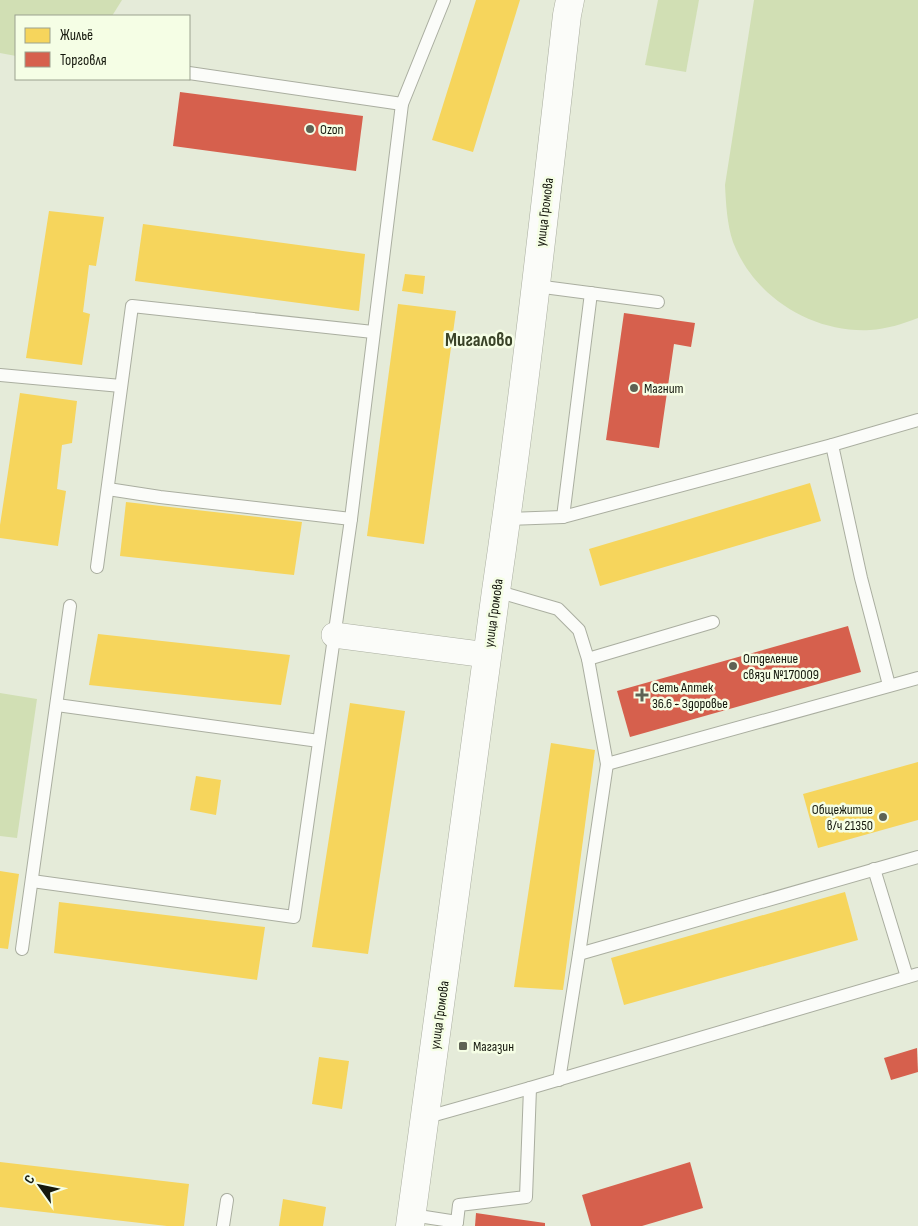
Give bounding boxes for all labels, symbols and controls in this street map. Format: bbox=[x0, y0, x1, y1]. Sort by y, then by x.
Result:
legend bbox=[15, 15, 190, 80]
text: Жильё bbox=[60, 26, 93, 45]
text: Торговля bbox=[60, 51, 107, 70]
place label: Ozon bbox=[320, 121, 344, 138]
marker: Ozon bbox=[304, 123, 316, 135]
street label: улица Громова bbox=[532, 177, 557, 247]
district label: Мигалово bbox=[445, 329, 513, 352]
place label: Магнит bbox=[644, 380, 684, 397]
marker: Магнит bbox=[628, 382, 640, 394]
street label: улица Громова bbox=[480, 578, 507, 648]
place label: Отделение связи №170009 bbox=[743, 650, 819, 683]
marker: Отделение связи №170009 bbox=[727, 660, 739, 672]
place label: Сеть Аптек 36.6 - Здоровье bbox=[652, 679, 728, 712]
marker: Сеть Аптек 36.6 - Здоровье bbox=[636, 689, 648, 701]
place label: Общежитие в/ч 21350 bbox=[812, 801, 873, 834]
marker: Общежитие в/ч 21350 bbox=[877, 811, 889, 823]
street label: улица Громова bbox=[426, 980, 453, 1050]
place label: Магазин bbox=[473, 1038, 514, 1055]
marker: Магазин bbox=[457, 1040, 469, 1052]
north arrow bbox=[15, 1161, 65, 1211]
text: С bbox=[20, 1172, 39, 1187]

